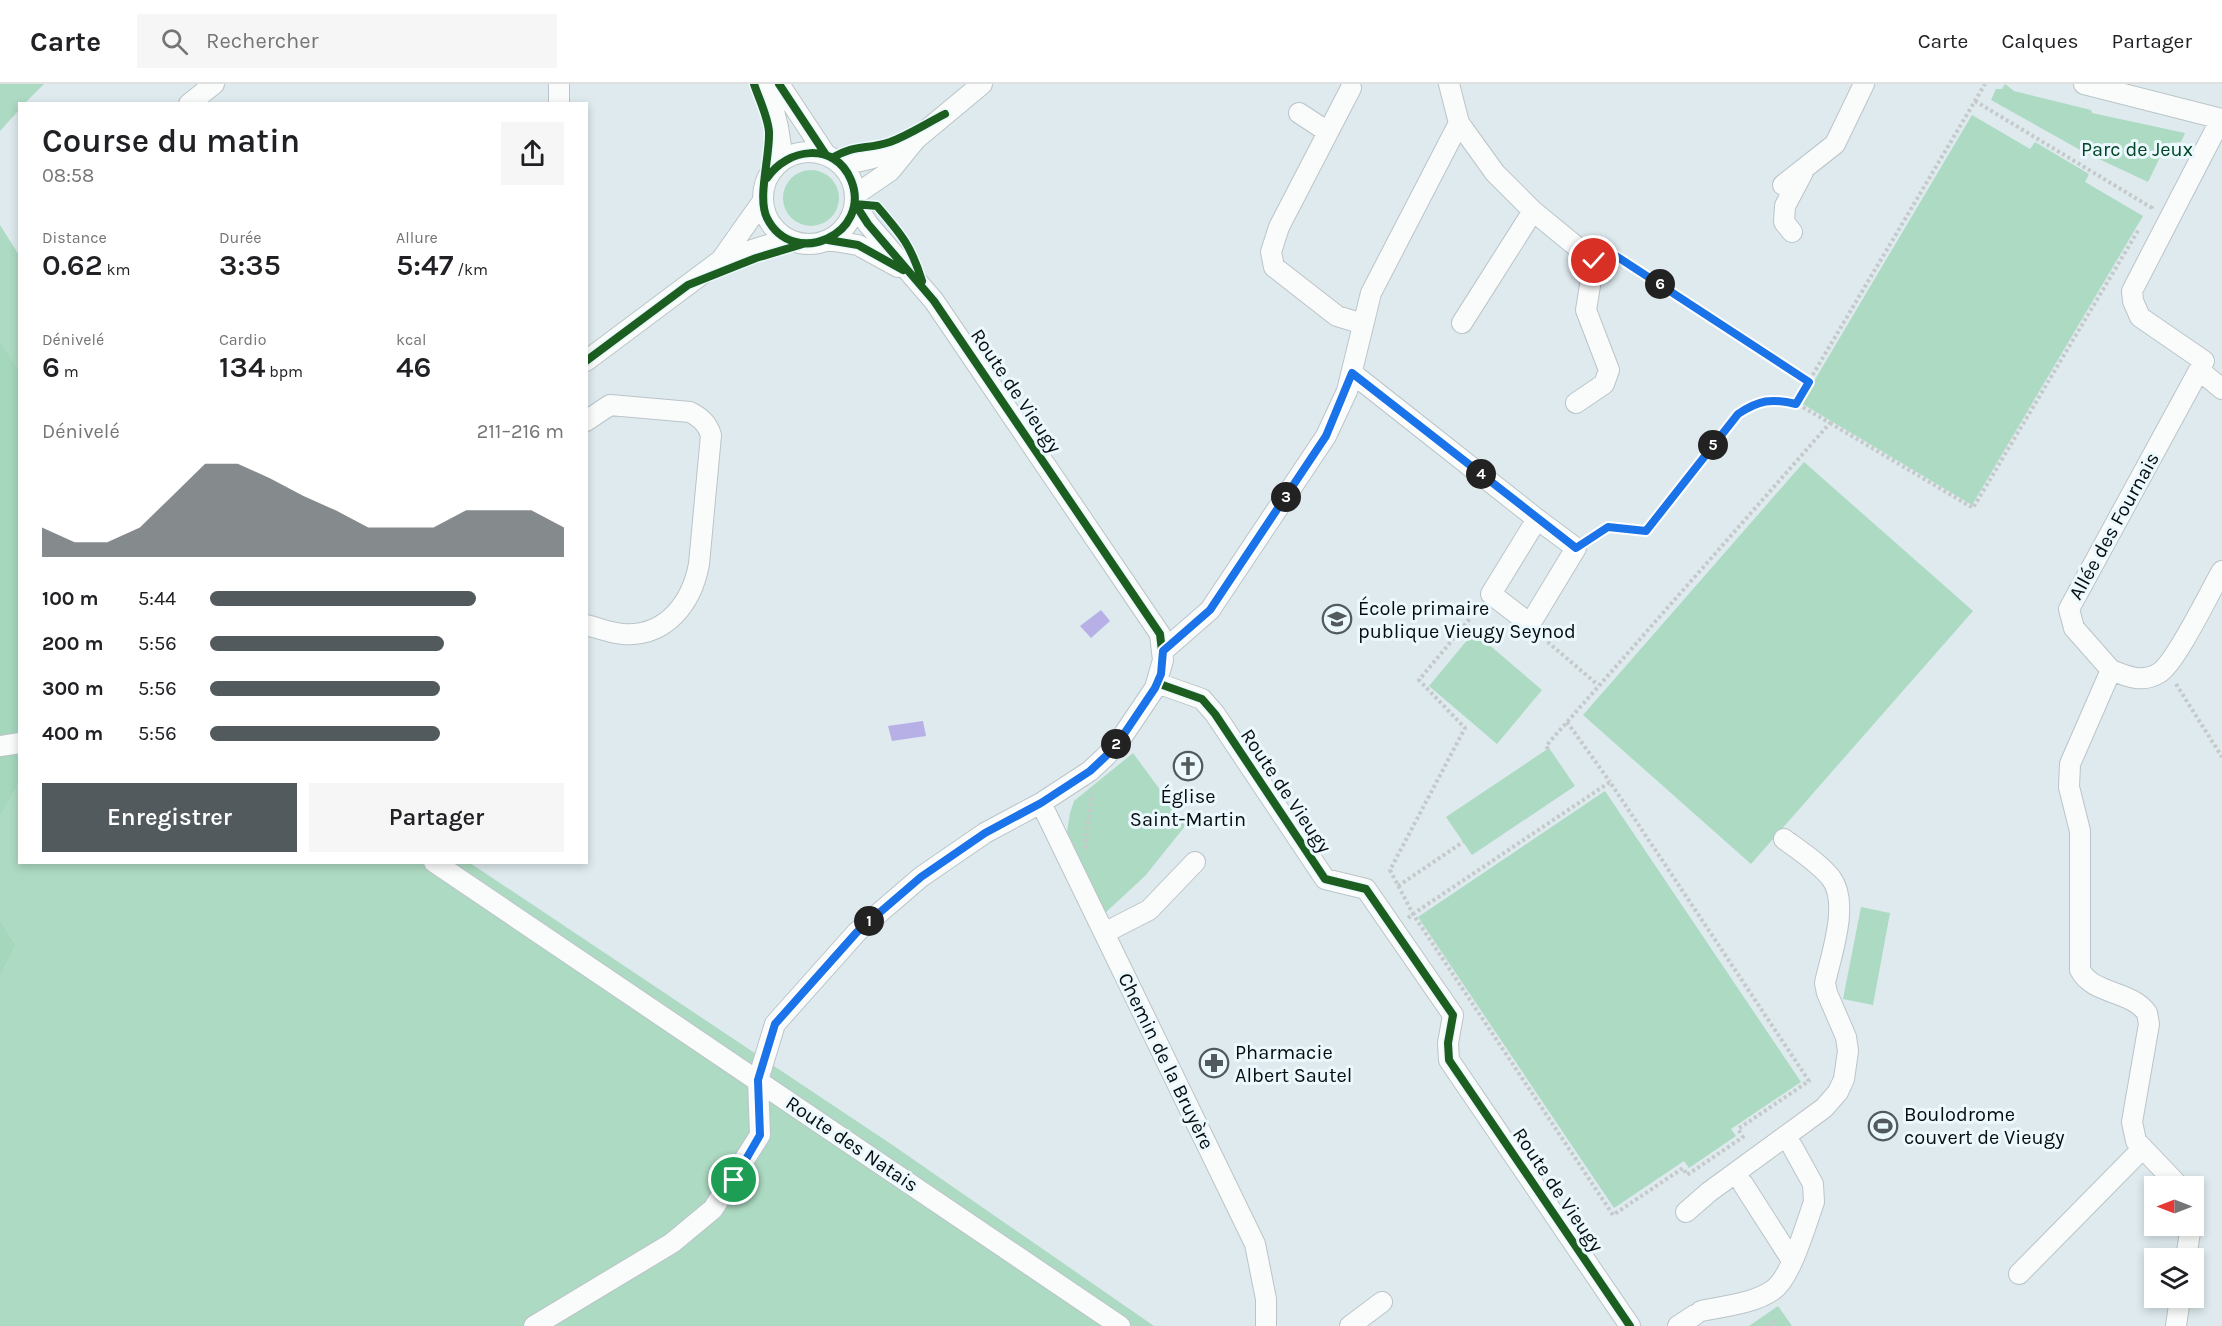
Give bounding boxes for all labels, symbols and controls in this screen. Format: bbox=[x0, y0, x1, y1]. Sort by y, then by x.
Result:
search box bbox=[137, 14, 557, 68]
text: Carte bbox=[30, 25, 101, 58]
icon: search bbox=[158, 25, 191, 58]
text: Rechercher bbox=[206, 28, 319, 54]
text: Carte bbox=[1918, 29, 1968, 53]
text: Calques bbox=[2001, 29, 2079, 53]
text: Partager bbox=[2112, 29, 2192, 53]
text: Course du matin bbox=[42, 122, 300, 160]
button: share bbox=[501, 122, 564, 185]
park label: Parc de Jeux bbox=[2081, 138, 2193, 161]
text: 08:58 bbox=[42, 164, 94, 187]
text: Distance bbox=[42, 228, 107, 247]
text: Durée bbox=[219, 228, 261, 247]
text: Allure bbox=[396, 228, 438, 247]
pin bbox=[1568, 235, 1619, 286]
icon: check bbox=[1577, 244, 1610, 277]
text: 0.62 bbox=[42, 247, 103, 283]
text: 3:35 bbox=[219, 247, 281, 283]
text: 5:47 bbox=[396, 247, 453, 283]
text: km bbox=[103, 260, 130, 279]
text: /km bbox=[453, 260, 488, 279]
pin: 6 bbox=[1645, 269, 1675, 299]
text: 6 bbox=[1655, 274, 1665, 293]
street label: Route de Vieugy bbox=[966, 324, 1066, 458]
text: Dénivelé bbox=[42, 330, 104, 349]
text: Cardio bbox=[219, 330, 266, 349]
text: kcal bbox=[396, 330, 427, 349]
text: 6 bbox=[42, 349, 60, 385]
text: 134 bbox=[219, 349, 265, 385]
text: 46 bbox=[396, 349, 431, 385]
text: m bbox=[60, 362, 79, 381]
text: bpm bbox=[265, 362, 303, 381]
text: Dénivelé bbox=[42, 420, 120, 443]
text: 211–216 m bbox=[477, 420, 564, 443]
pin: 5 bbox=[1698, 430, 1728, 460]
text: 5 bbox=[1708, 435, 1718, 454]
street label: Allée des Fournais bbox=[2064, 448, 2164, 604]
pin: 4 bbox=[1466, 459, 1496, 489]
text: 4 bbox=[1476, 464, 1486, 483]
pin: 3 bbox=[1271, 482, 1301, 512]
text: 3 bbox=[1281, 487, 1291, 506]
text: 100 m bbox=[42, 587, 98, 610]
text: 5:44 bbox=[138, 587, 176, 610]
place label: École primaire publique Vieugy Seynod bbox=[1358, 596, 1576, 643]
school or university icon: École primaire publique Vieugy Seynod bbox=[1321, 603, 1353, 635]
text: 200 m bbox=[42, 632, 103, 655]
text: 5:56 bbox=[138, 632, 177, 655]
text: 300 m bbox=[42, 677, 104, 700]
text: 5:56 bbox=[138, 677, 177, 700]
text: 400 m bbox=[42, 722, 103, 745]
text: 5:56 bbox=[138, 722, 177, 745]
street label: Route de Vieugy bbox=[1236, 724, 1336, 858]
pin: 2 bbox=[1101, 729, 1131, 759]
text: 2 bbox=[1111, 734, 1121, 753]
church icon: Église Saint-Martin bbox=[1172, 750, 1204, 782]
button: Enregistrer bbox=[42, 783, 297, 852]
button: Partager bbox=[309, 783, 564, 852]
place label: Église Saint-Martin bbox=[1130, 784, 1246, 831]
pin: 1 bbox=[854, 906, 884, 936]
text: 1 bbox=[866, 911, 872, 930]
street label: Chemin de la Bruyère bbox=[1113, 969, 1219, 1153]
place label: Pharmacie Albert Sautel bbox=[1235, 1041, 1352, 1087]
pharmacy icon: Pharmacie Albert Sautel bbox=[1198, 1047, 1230, 1079]
street label: Route des Natais bbox=[781, 1091, 923, 1197]
place label: Boulodrome couvert de Vieugy bbox=[1904, 1103, 2065, 1149]
sports icon: Boulodrome couvert de Vieugy bbox=[1867, 1110, 1899, 1142]
street label: Route de Vieugy bbox=[1508, 1123, 1608, 1257]
pin bbox=[708, 1154, 759, 1205]
icon: arrive bbox=[717, 1163, 750, 1196]
north arrow bbox=[2144, 1176, 2204, 1236]
map controls bbox=[2144, 1176, 2204, 1308]
button: layers bbox=[2144, 1248, 2204, 1308]

